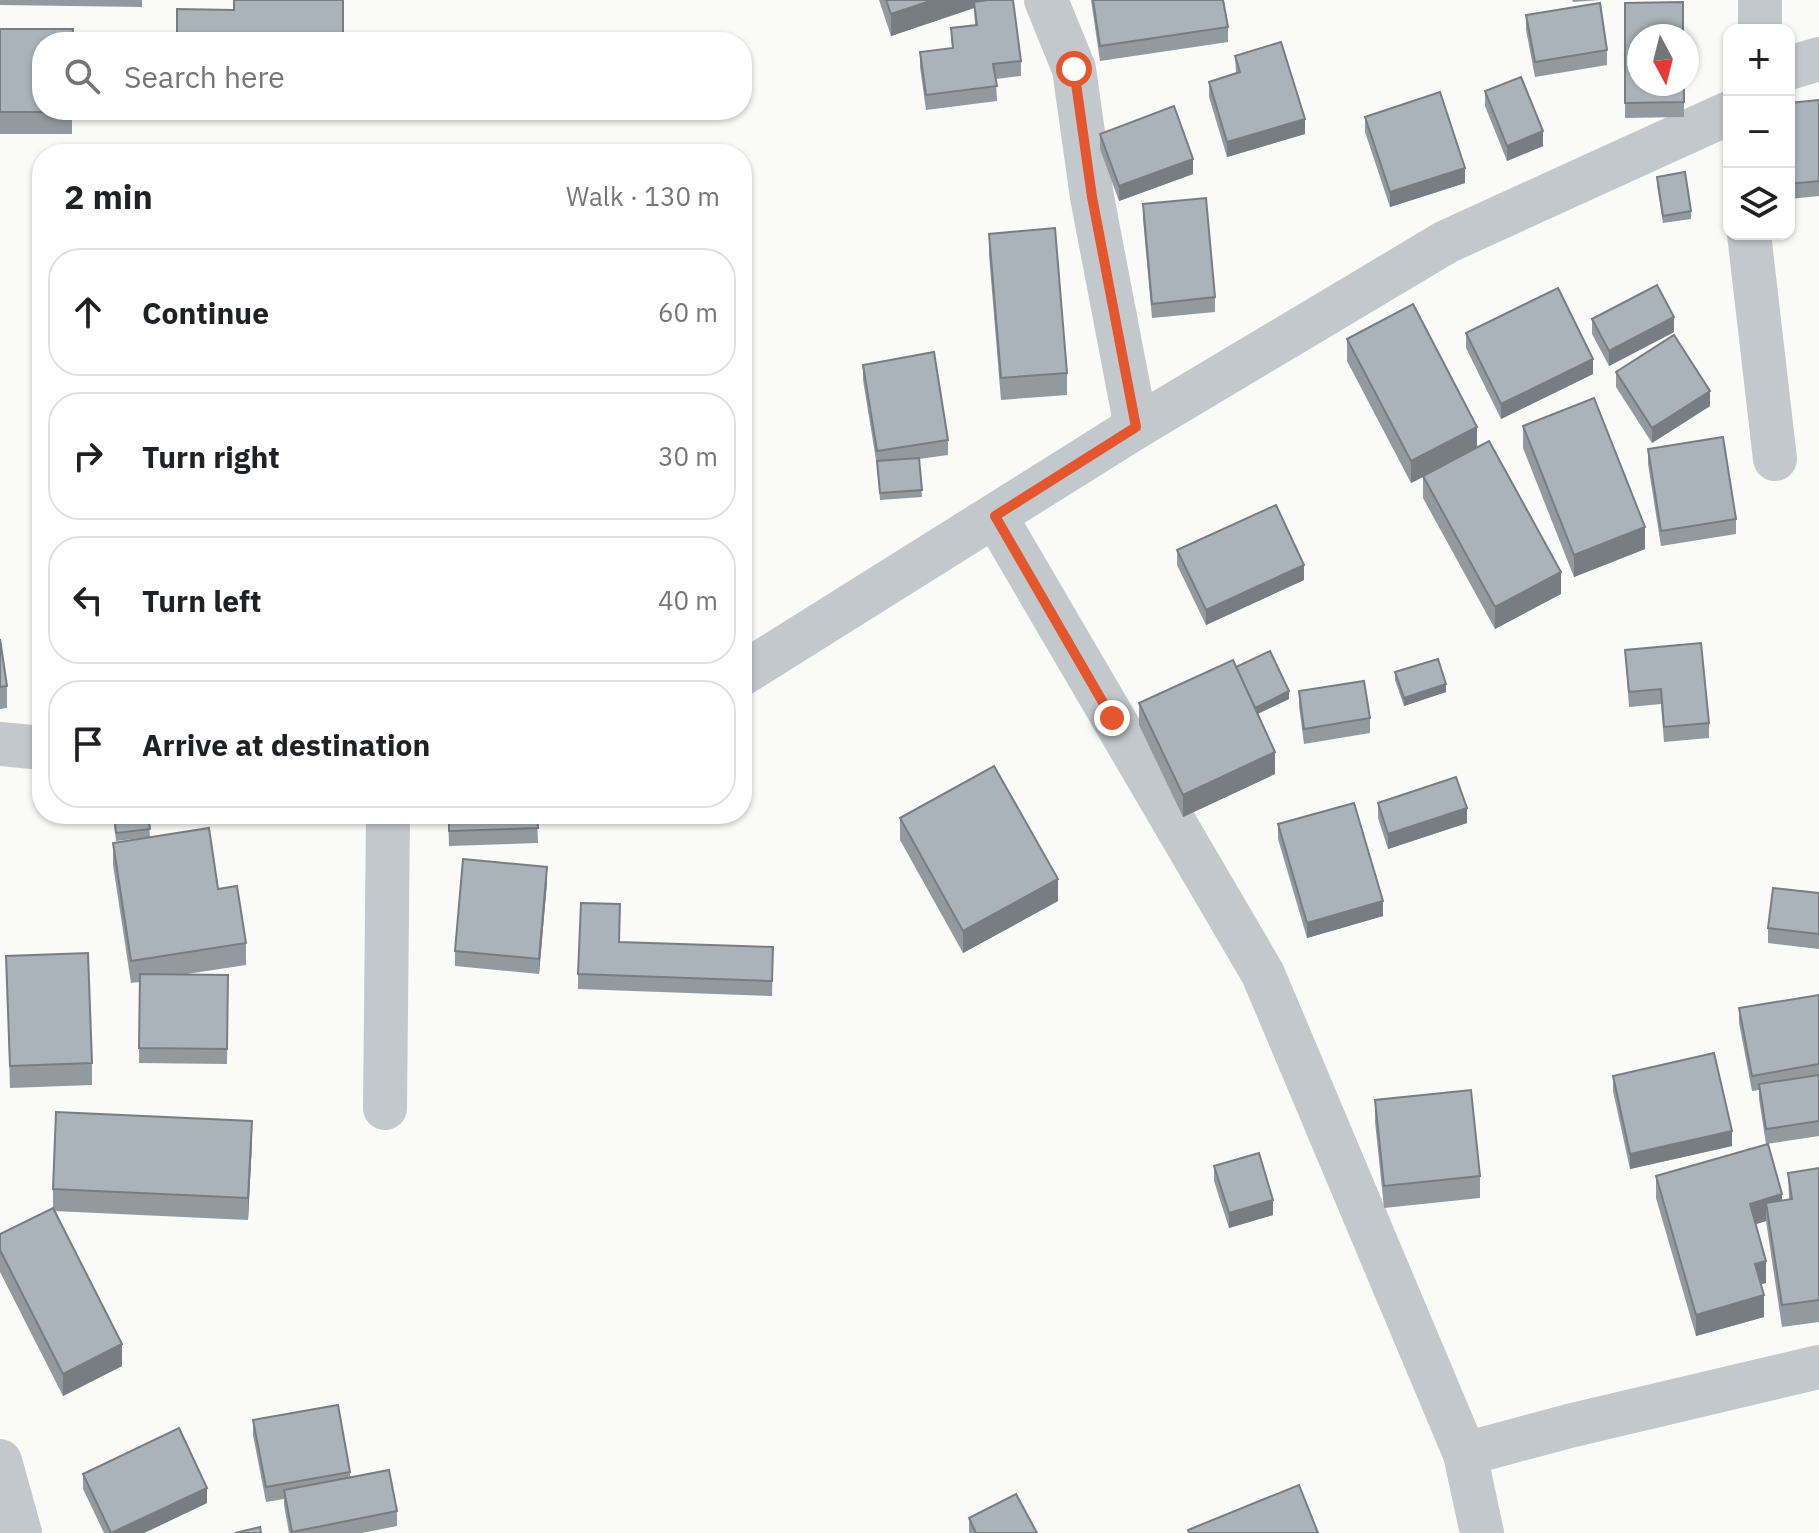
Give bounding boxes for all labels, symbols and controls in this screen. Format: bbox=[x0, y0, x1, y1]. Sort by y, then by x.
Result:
north arrow bbox=[1627, 24, 1699, 96]
map controls bbox=[1723, 24, 1795, 240]
button: + bbox=[1723, 24, 1795, 96]
search box bbox=[32, 32, 752, 120]
route start bbox=[1056, 51, 1092, 87]
icon: search bbox=[60, 54, 104, 98]
text: Search here bbox=[124, 57, 285, 96]
button: − bbox=[1723, 96, 1795, 168]
button: layers bbox=[1723, 168, 1795, 240]
text: 2 min bbox=[64, 174, 153, 218]
text: Walk · 130 m bbox=[566, 179, 720, 213]
icon: ahead bbox=[66, 290, 110, 334]
text: Continue bbox=[142, 293, 269, 332]
text: 60 m bbox=[658, 295, 718, 329]
icon: right bbox=[66, 434, 110, 478]
text: Turn right bbox=[142, 437, 280, 476]
text: 30 m bbox=[658, 439, 718, 473]
icon: left bbox=[66, 578, 110, 622]
text: Turn left bbox=[142, 581, 261, 620]
text: 40 m bbox=[658, 583, 718, 617]
route end bbox=[1094, 700, 1130, 736]
icon: arrive bbox=[66, 722, 110, 766]
text: Arrive at destination bbox=[142, 725, 430, 764]

